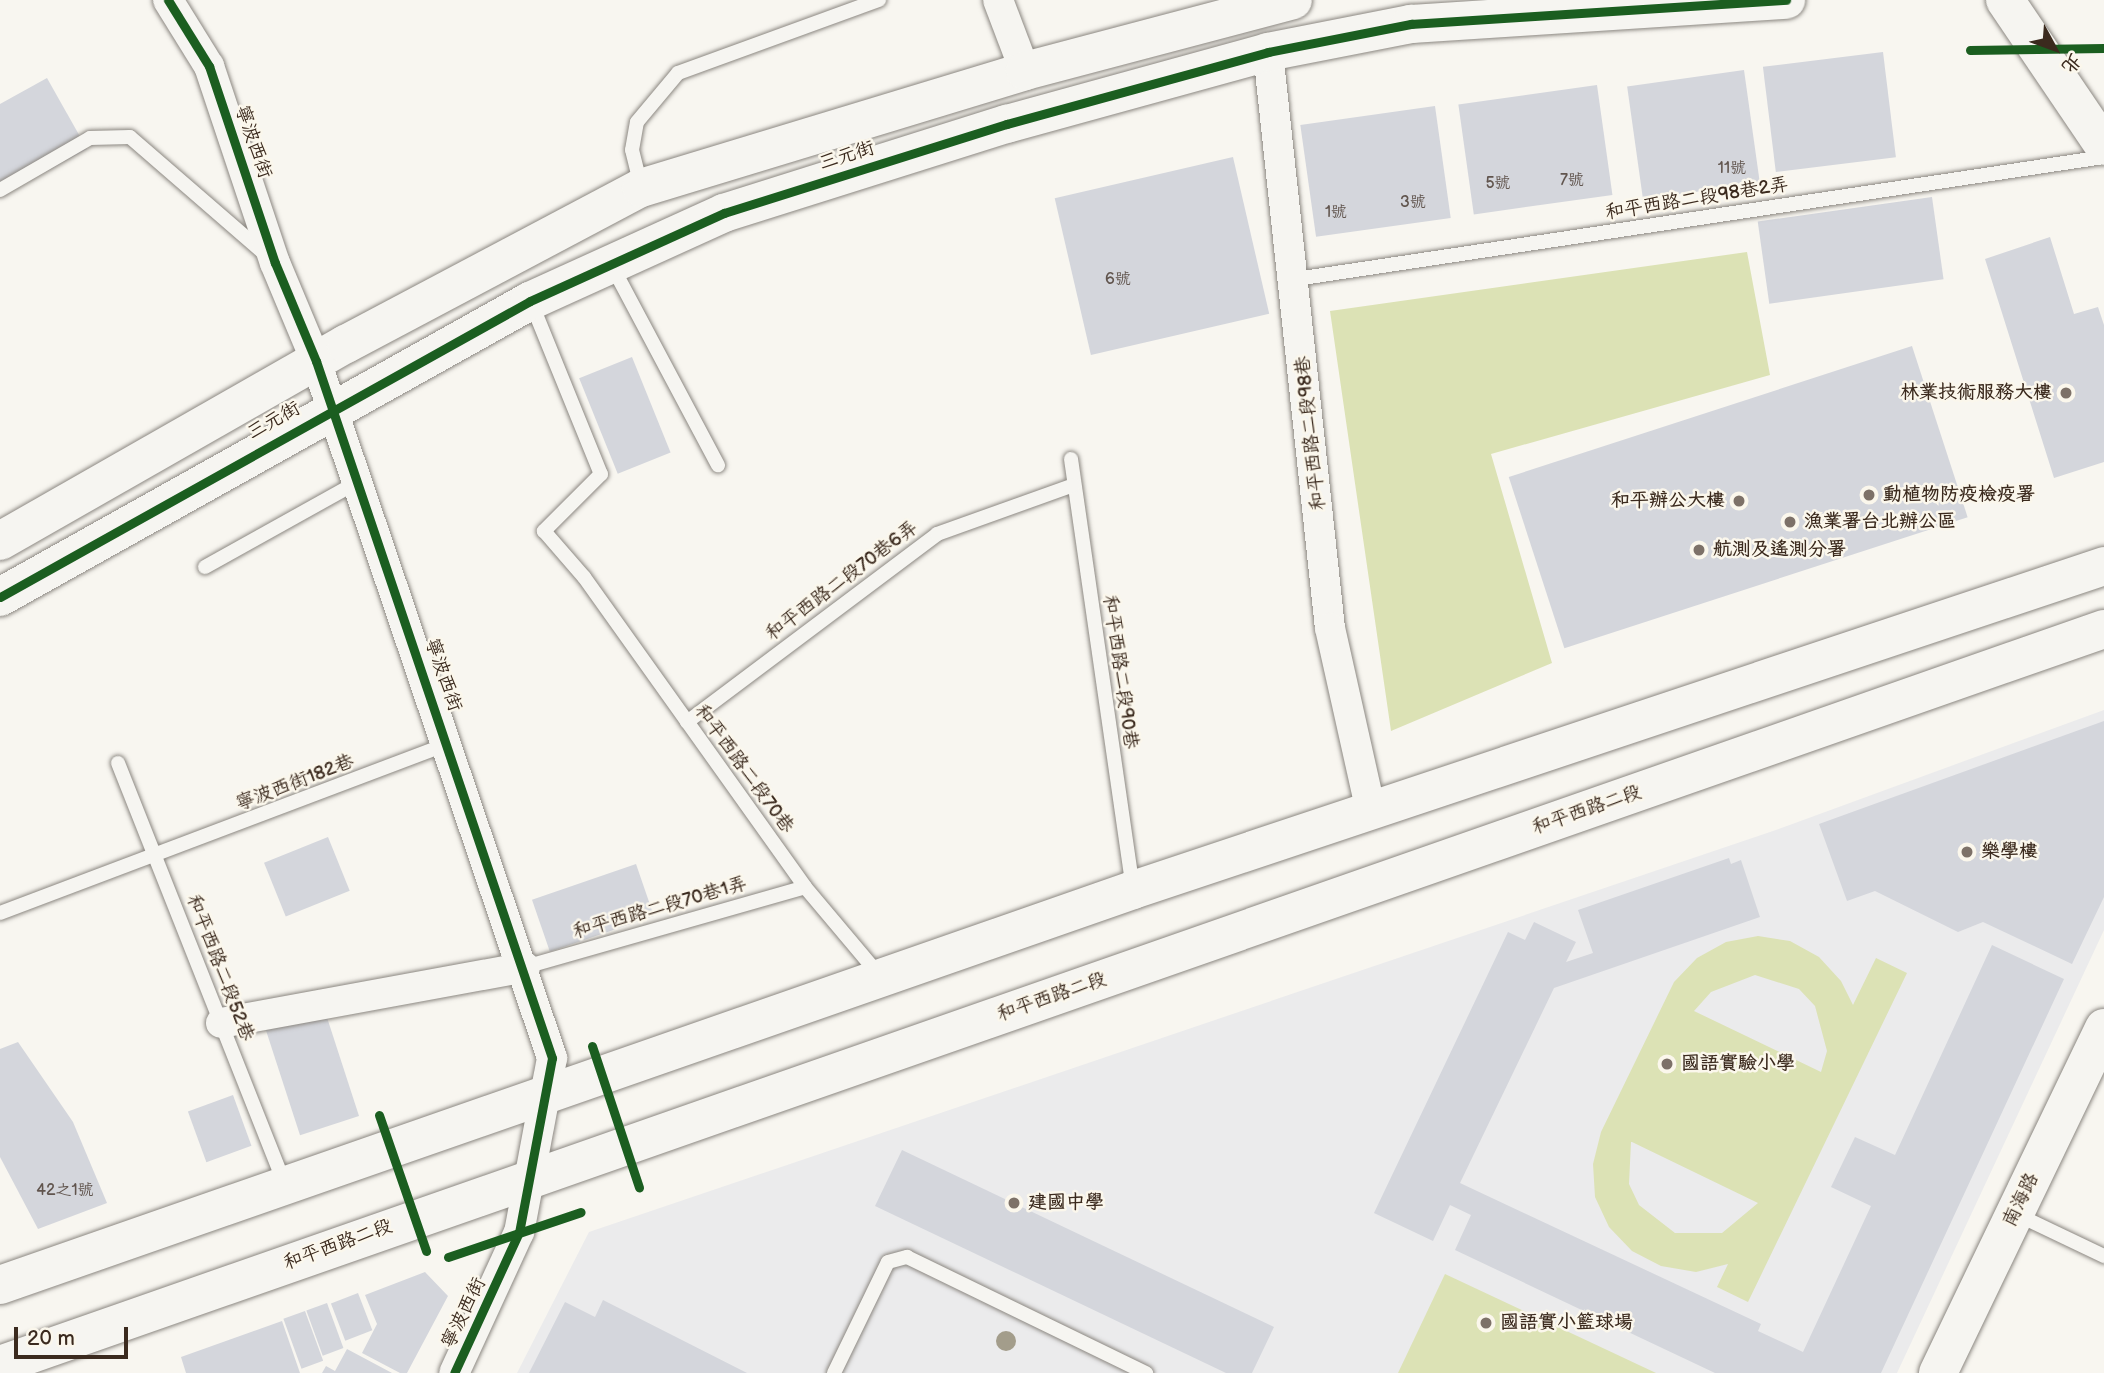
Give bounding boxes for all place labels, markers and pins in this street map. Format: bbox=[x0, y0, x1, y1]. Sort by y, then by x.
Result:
place label: 林業技術服務大樓 bbox=[1900, 382, 2052, 404]
marker: 林業技術服務大樓 bbox=[2058, 385, 2074, 401]
place label: 動植物防疫檢疫署 bbox=[1883, 484, 2035, 506]
marker: 動植物防疫檢疫署 bbox=[1861, 487, 1877, 503]
place label: 和平辦公大樓 bbox=[1611, 490, 1725, 512]
marker: 和平辦公大樓 bbox=[1731, 493, 1747, 509]
place label: 漁業署台北辦公區 bbox=[1804, 511, 1956, 533]
marker: 漁業署台北辦公區 bbox=[1782, 514, 1798, 530]
place label: 航測及遙測分署 bbox=[1713, 539, 1846, 561]
marker: 航測及遙測分署 bbox=[1691, 542, 1707, 558]
place label: 樂學樓 bbox=[1981, 841, 2038, 863]
marker: 樂學樓 bbox=[1959, 844, 1975, 860]
place label: 國語實驗小學 bbox=[1681, 1053, 1795, 1075]
marker: 國語實驗小學 bbox=[1659, 1056, 1675, 1072]
place label: 建國中學 bbox=[1028, 1192, 1104, 1214]
marker: 建國中學 bbox=[1006, 1195, 1022, 1211]
place label: 國語實小籃球場 bbox=[1500, 1312, 1633, 1334]
marker: 國語實小籃球場 bbox=[1478, 1315, 1494, 1331]

